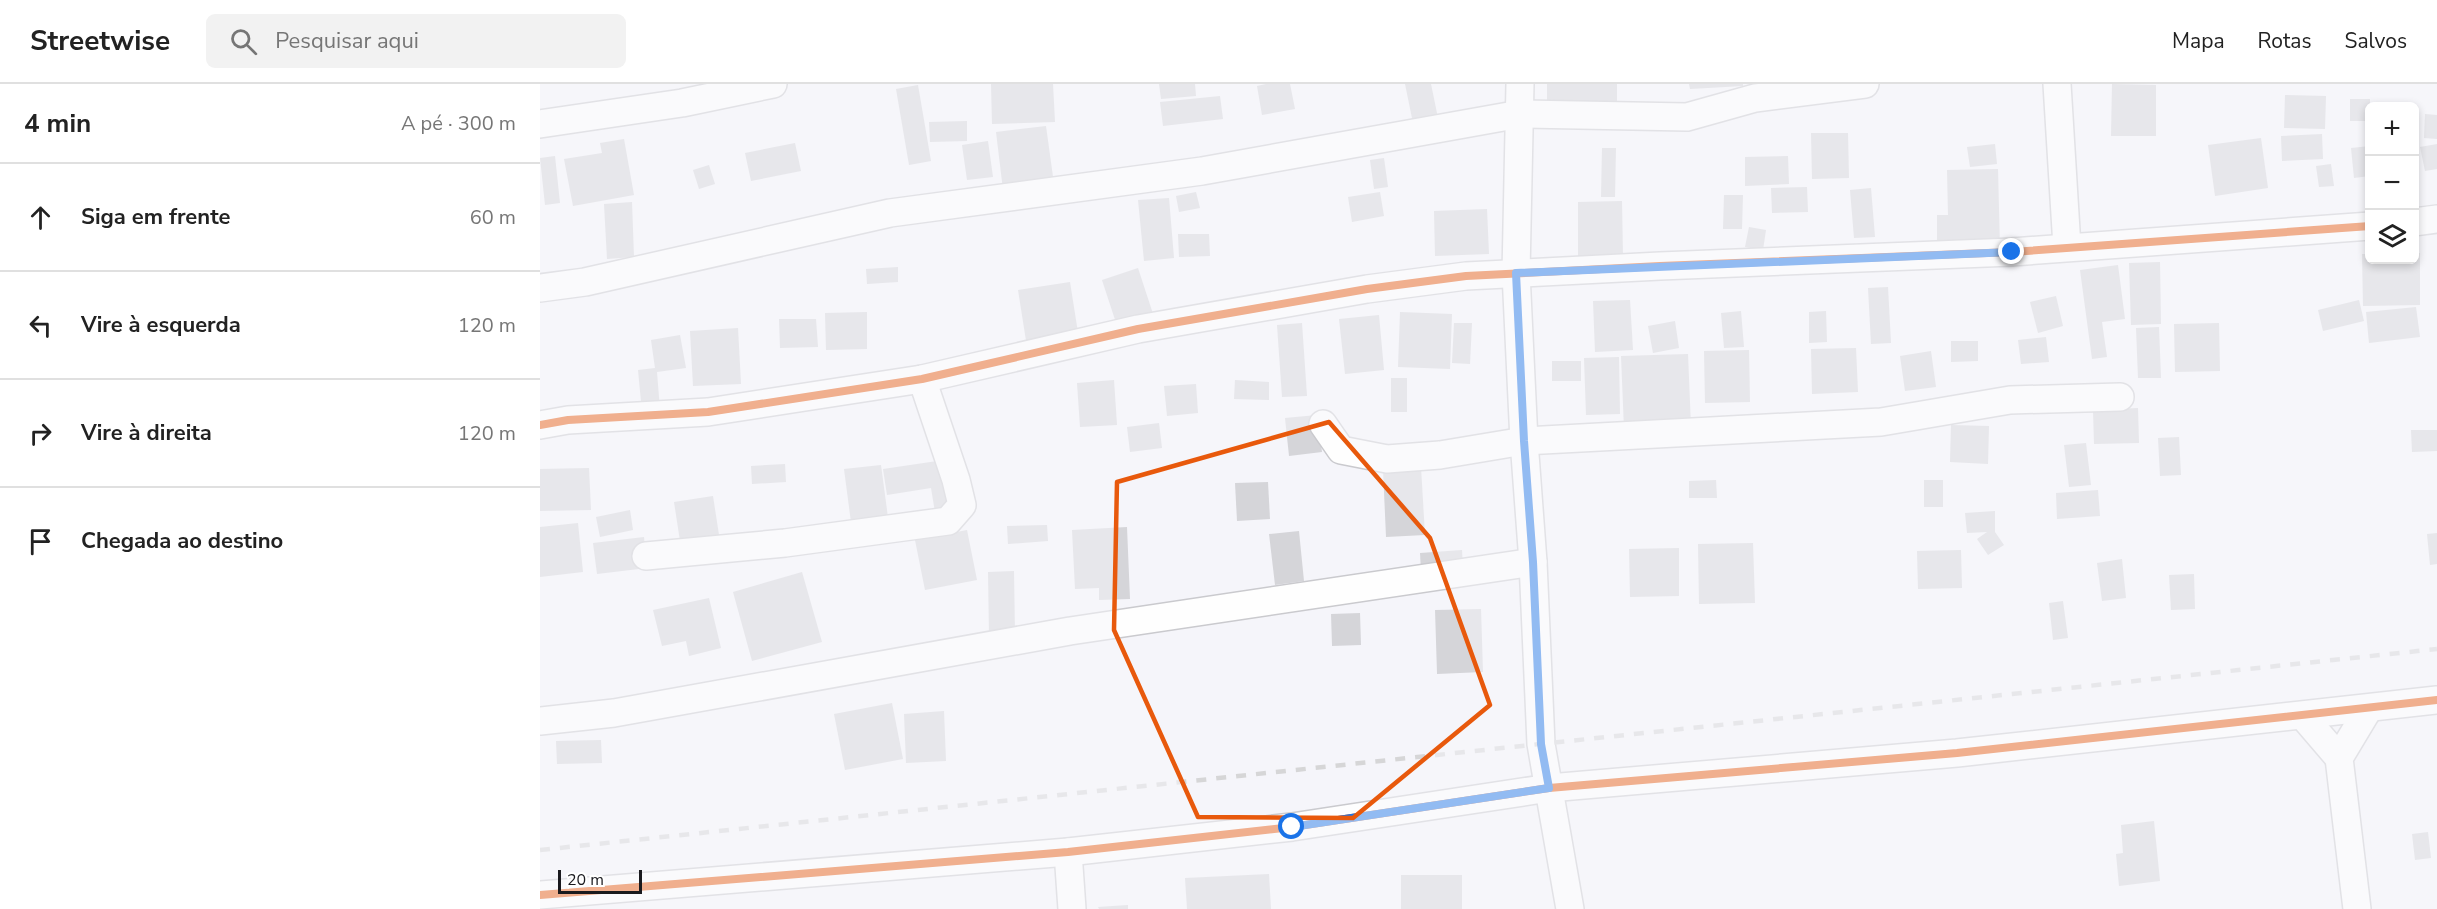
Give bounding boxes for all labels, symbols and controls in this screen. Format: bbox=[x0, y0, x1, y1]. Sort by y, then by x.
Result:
search box bbox=[206, 14, 626, 68]
text: Streetwise bbox=[30, 22, 170, 60]
icon: search bbox=[227, 25, 260, 58]
text: Pesquisar aqui bbox=[275, 26, 419, 56]
text: Mapa bbox=[2172, 27, 2225, 55]
text: Rotas bbox=[2258, 27, 2312, 55]
text: Salvos bbox=[2345, 27, 2407, 55]
map controls bbox=[2365, 102, 2419, 264]
button: + bbox=[2365, 102, 2419, 156]
text: 4 min bbox=[24, 106, 91, 141]
text: A pé · 300 m bbox=[401, 110, 516, 137]
button: − bbox=[2365, 156, 2419, 210]
icon: ahead bbox=[24, 201, 57, 234]
text: Siga em frente bbox=[81, 202, 230, 232]
text: 60 m bbox=[470, 204, 516, 231]
button: layers bbox=[2365, 210, 2419, 264]
route end bbox=[1998, 238, 2024, 264]
icon: left bbox=[24, 309, 57, 342]
text: Vire à esquerda bbox=[81, 310, 241, 340]
text: 120 m bbox=[458, 312, 516, 339]
icon: right bbox=[24, 417, 57, 450]
text: Vire à direita bbox=[81, 418, 212, 448]
text: 120 m bbox=[458, 420, 516, 447]
icon: arrive bbox=[24, 525, 57, 558]
text: Chegada ao destino bbox=[81, 526, 283, 556]
route start bbox=[1278, 813, 1304, 839]
scale bar bbox=[558, 867, 642, 894]
text: 20 m bbox=[567, 869, 604, 891]

